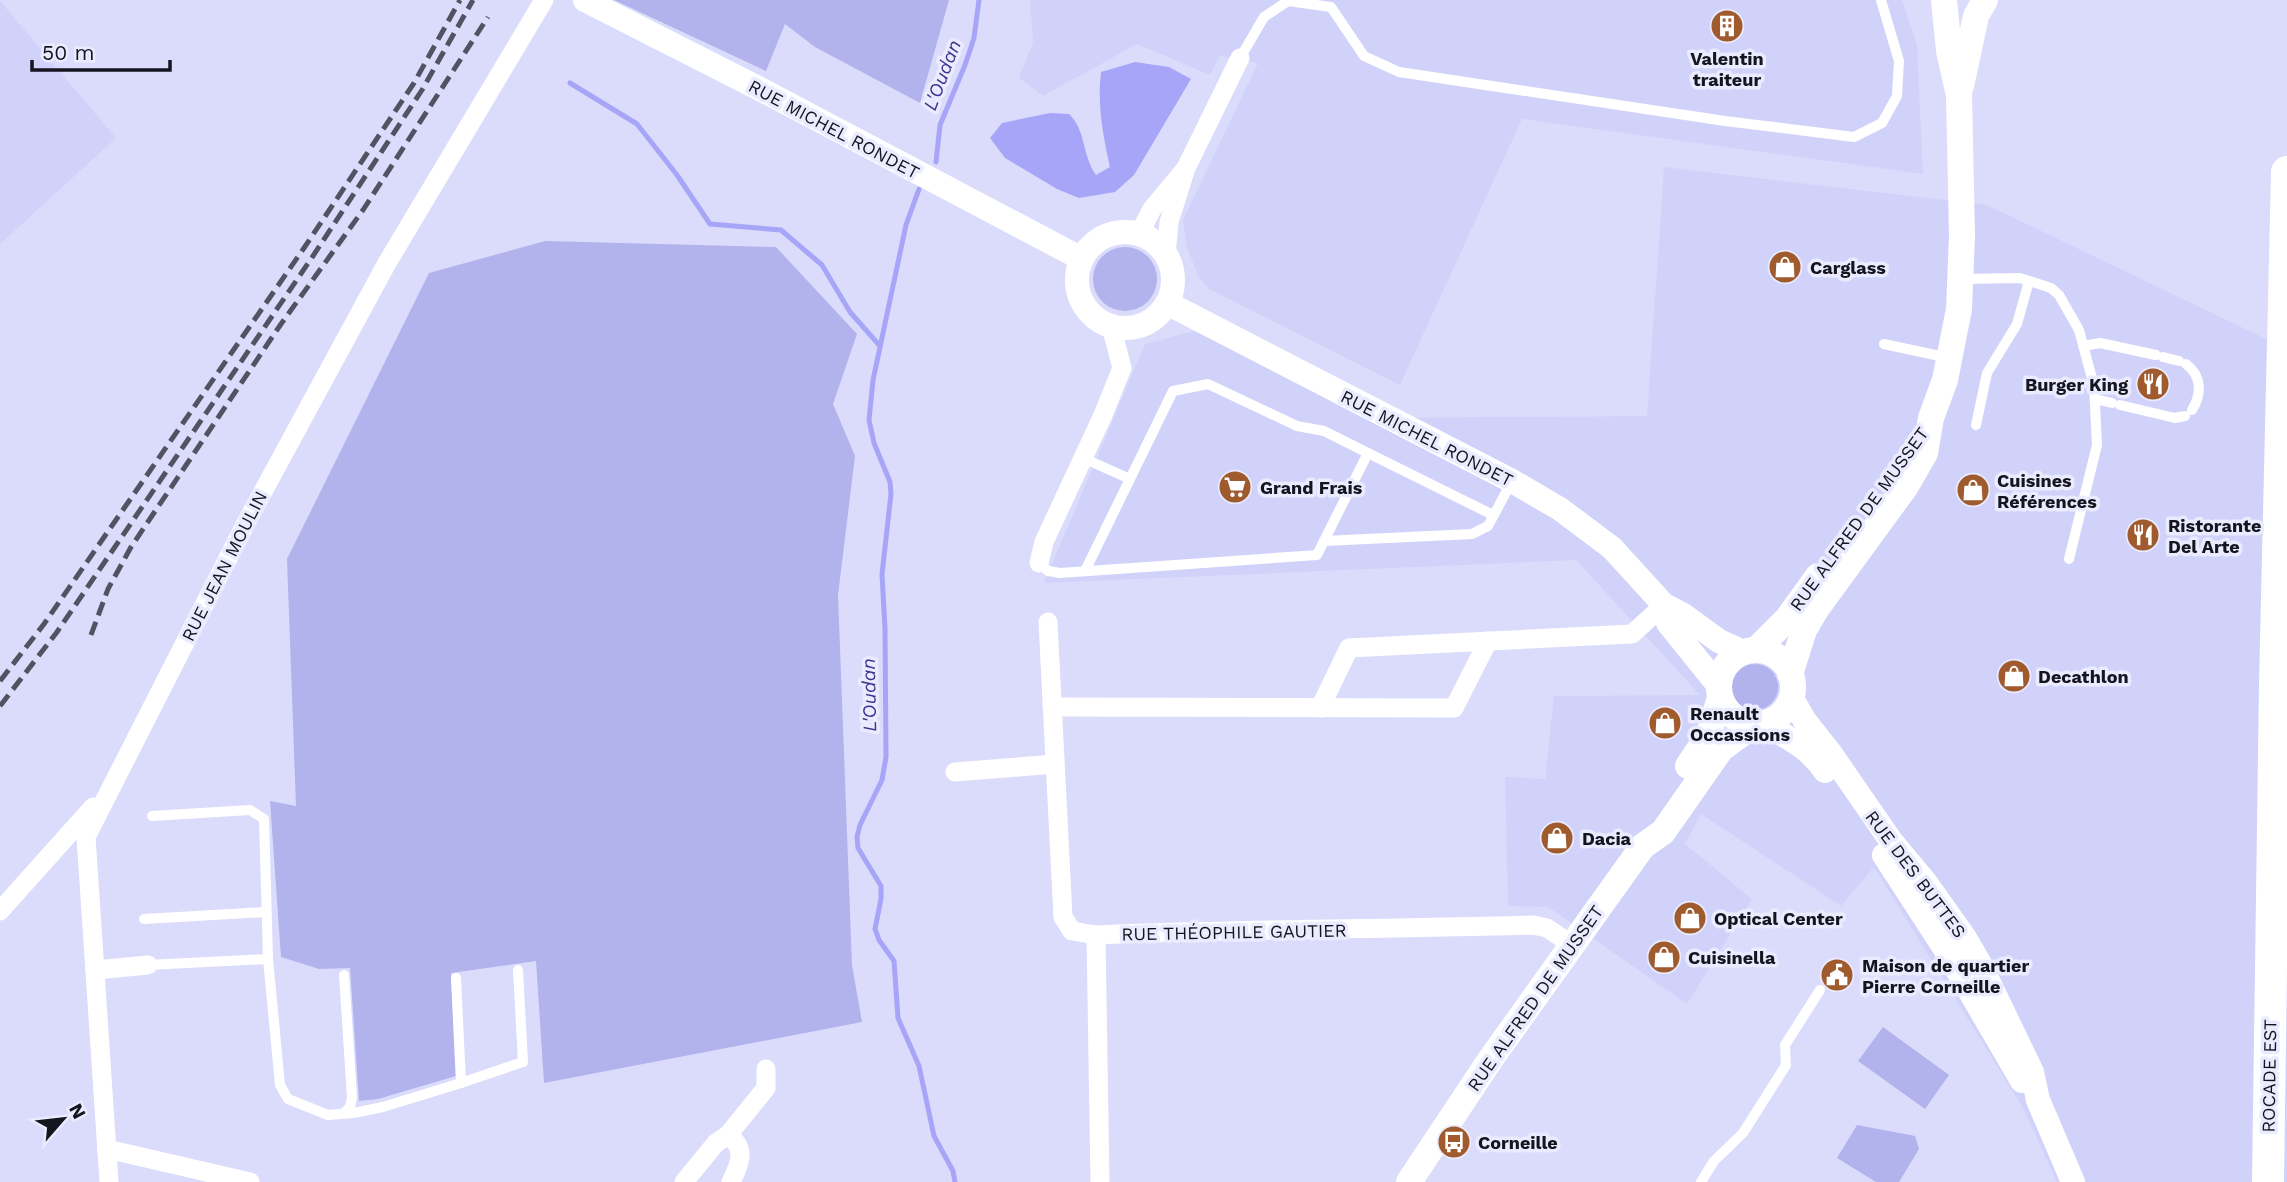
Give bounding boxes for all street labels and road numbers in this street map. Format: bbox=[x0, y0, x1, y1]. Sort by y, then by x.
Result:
street label: RUE MICHEL RONDET bbox=[745, 75, 923, 183]
street label: RUE MICHEL RONDET bbox=[1337, 385, 1517, 491]
street label: RUE ALFRED DE MUSSET bbox=[1785, 423, 1933, 615]
street label: RUE JEAN MOULIN bbox=[177, 487, 271, 645]
street label: RUE DES BUTTES bbox=[1861, 806, 1971, 942]
street label: RUE ALFRED DE MUSSET bbox=[1463, 901, 1607, 1095]
street label: RUE THÉOPHILE GAUTIER bbox=[1121, 920, 1347, 944]
street label: ROCADE EST bbox=[2258, 1019, 2280, 1133]

